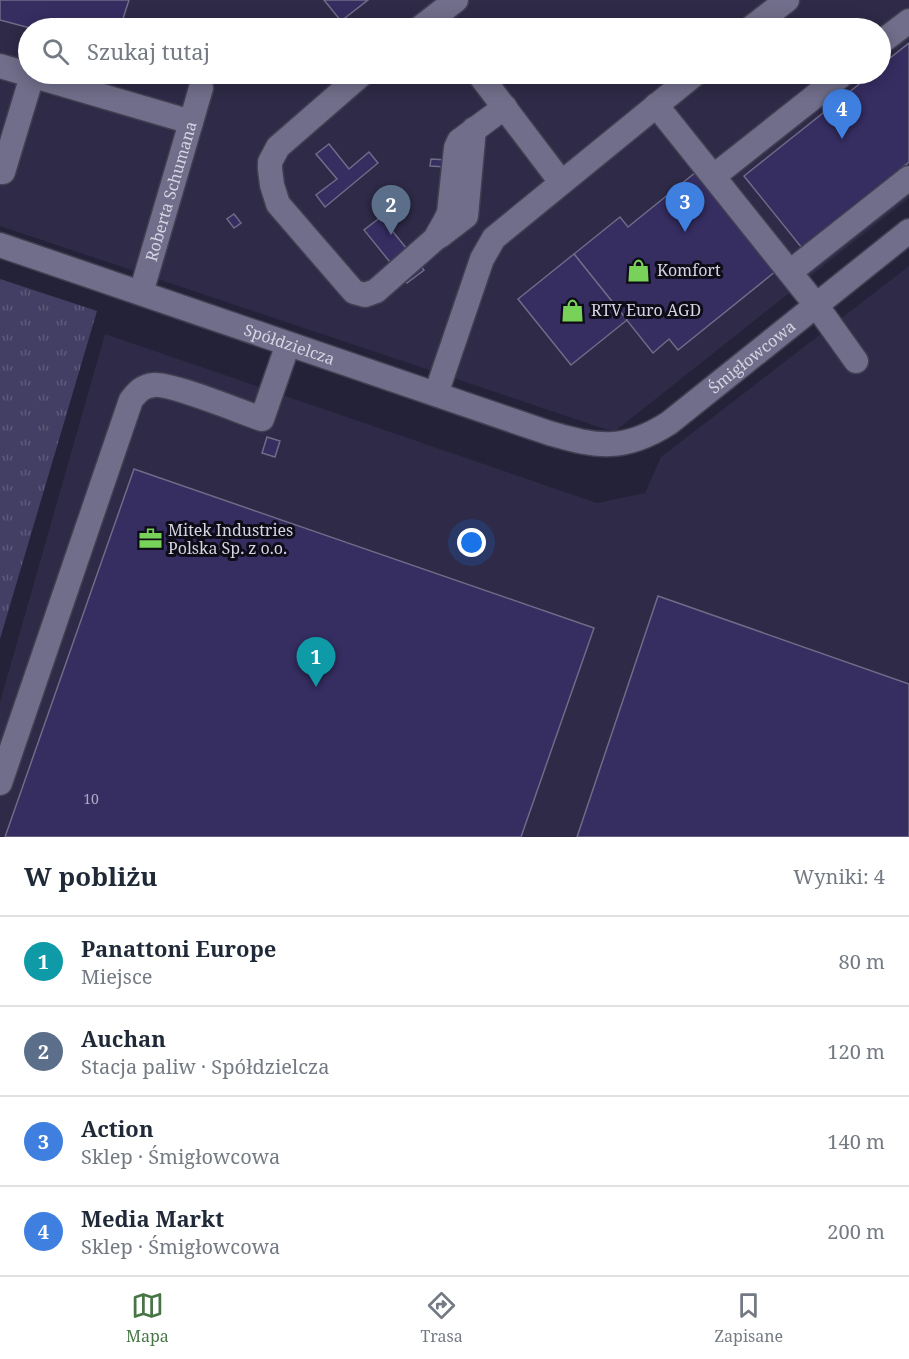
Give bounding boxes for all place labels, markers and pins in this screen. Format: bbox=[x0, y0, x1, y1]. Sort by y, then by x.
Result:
pin: 4 bbox=[822, 90, 862, 139]
pin: 3 bbox=[666, 182, 704, 232]
pin: 2 bbox=[372, 186, 410, 235]
shop icon: Komfort bbox=[626, 257, 652, 283]
place label: Komfort bbox=[657, 259, 721, 281]
shop icon: RTV Euro AGD bbox=[560, 297, 586, 323]
place label: RTV Euro AGD bbox=[591, 299, 701, 321]
place label: Mitek Industries Polska Sp. z o.o. bbox=[168, 519, 293, 559]
office icon: Mitek Industries Polska Sp. z o.o. bbox=[137, 526, 163, 552]
pin: 1 bbox=[296, 638, 336, 687]

